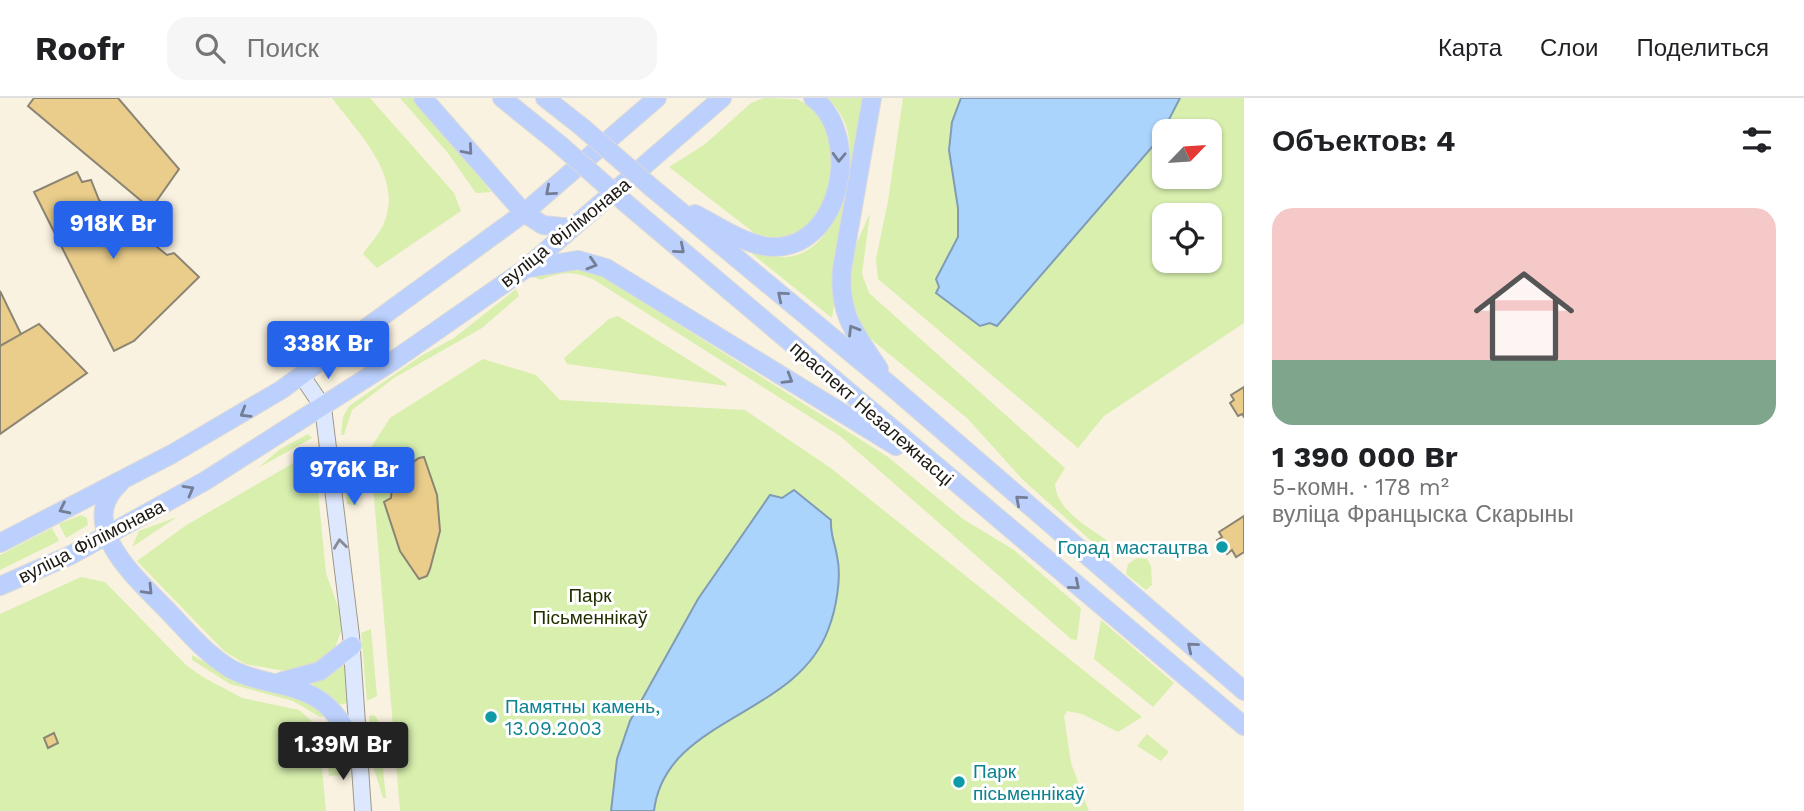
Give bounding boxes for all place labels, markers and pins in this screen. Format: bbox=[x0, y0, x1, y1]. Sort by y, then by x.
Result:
pin: 918K Br bbox=[48, 202, 178, 261]
pin: 338K Br bbox=[263, 322, 393, 381]
pin: 976K Br bbox=[289, 448, 419, 507]
place label: Горад мастацтва bbox=[1057, 536, 1208, 559]
marker: Горад мастацтва bbox=[1214, 539, 1230, 555]
place label: Памятны камень, 13.09.2003 bbox=[505, 695, 660, 740]
marker: Памятны камень, 13.09.2003 bbox=[483, 709, 499, 725]
pin: 1.39M Br bbox=[271, 722, 415, 782]
place label: Парк пісьменнікаў bbox=[973, 760, 1085, 805]
marker: Парк пісьменнікаў bbox=[951, 774, 967, 790]

